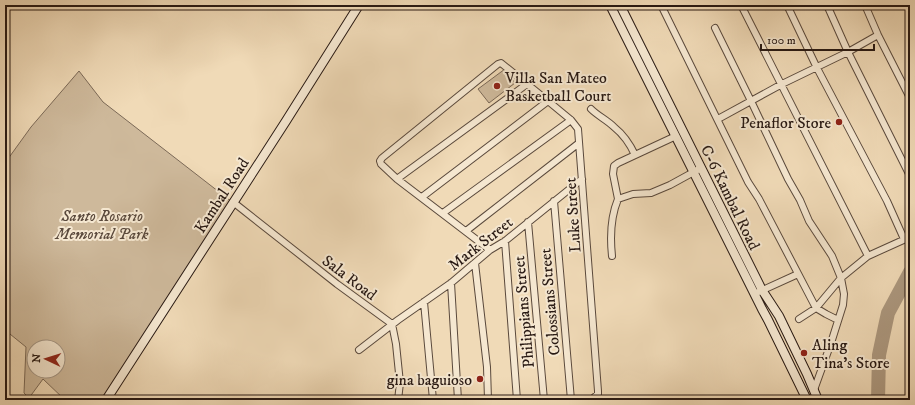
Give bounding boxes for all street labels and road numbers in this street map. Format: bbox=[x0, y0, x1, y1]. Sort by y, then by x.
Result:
street label: C-6 Kambal Road bbox=[696, 142, 764, 253]
street label: Kambal Road bbox=[190, 154, 254, 237]
street label: Luke Street bbox=[560, 177, 586, 253]
street label: Mark Street bbox=[444, 212, 517, 275]
street label: Colossians Street bbox=[535, 248, 565, 356]
street label: Sala Road bbox=[318, 251, 381, 305]
street label: Philippians Street bbox=[509, 255, 539, 369]

